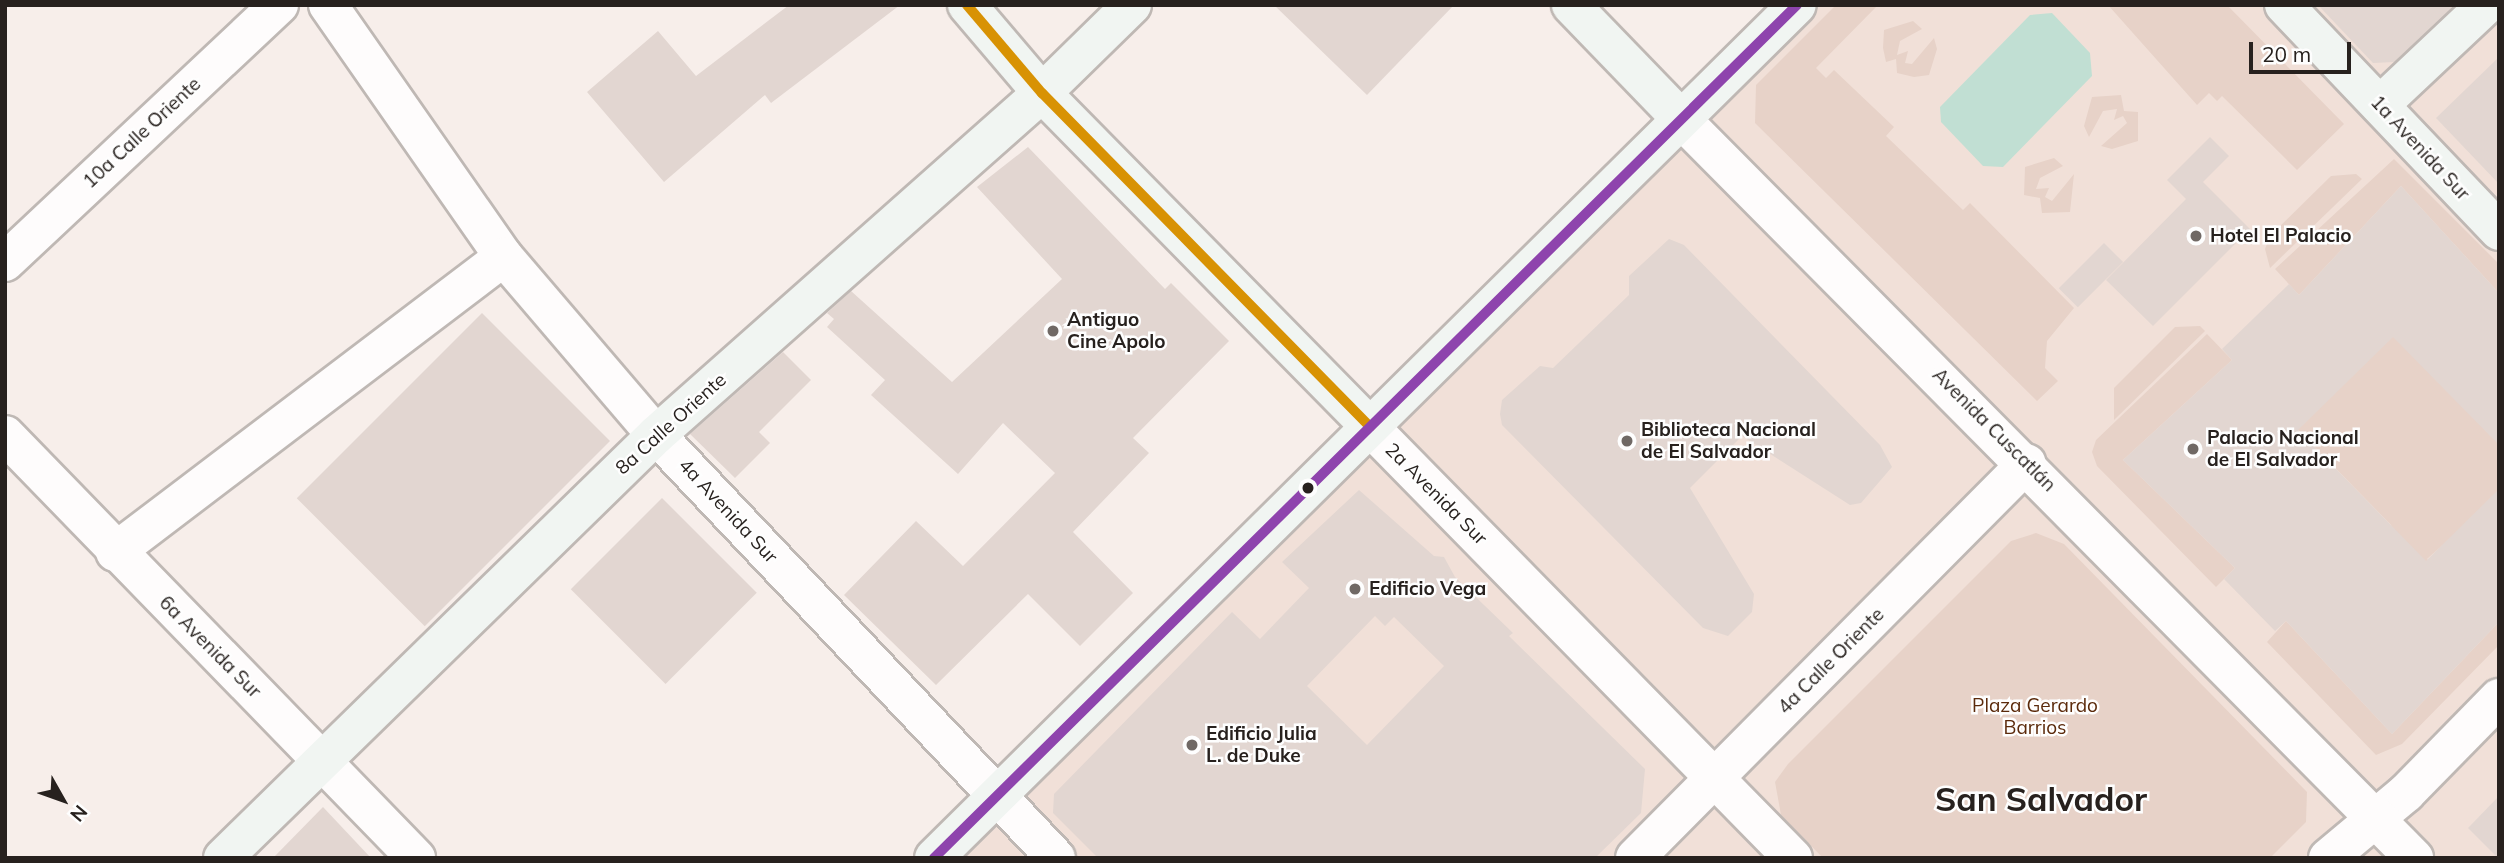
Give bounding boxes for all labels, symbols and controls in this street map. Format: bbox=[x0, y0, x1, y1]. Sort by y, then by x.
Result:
scale bar bbox=[2252, 28, 2354, 72]
text: 20 m bbox=[2262, 41, 2311, 67]
street label: 10a Calle Oriente bbox=[79, 73, 205, 193]
street label: 1a Avenida Sur bbox=[2366, 91, 2474, 205]
place label: Hotel El Palacio bbox=[2210, 225, 2352, 247]
marker: Hotel El Palacio bbox=[2188, 228, 2204, 244]
place label: Antiguo Cine Apolo bbox=[1067, 309, 1166, 353]
marker: Antiguo Cine Apolo bbox=[1045, 323, 1061, 339]
street label: Avenida Cuscatlán bbox=[1928, 364, 2060, 496]
street label: 8a Calle Oriente bbox=[611, 368, 731, 480]
place label: Biblioteca Nacional de El Salvador bbox=[1641, 419, 1816, 463]
place label: Palacio Nacional de El Salvador bbox=[2207, 427, 2359, 471]
marker: Biblioteca Nacional de El Salvador bbox=[1619, 433, 1635, 449]
street label: 2a Avenida Sur bbox=[1380, 438, 1492, 550]
marker: Palacio Nacional de El Salvador bbox=[2185, 441, 2201, 457]
street label: 4a Avenida Sur bbox=[674, 454, 782, 568]
unlabelled marker bbox=[1301, 481, 1315, 495]
place label: Edificio Vega bbox=[1369, 578, 1486, 600]
marker: Edificio Vega bbox=[1347, 581, 1363, 597]
street label: 6a Avenida Sur bbox=[154, 591, 266, 703]
street label: 4a Calle Oriente bbox=[1773, 603, 1889, 719]
park label: Plaza Gerardo Barrios bbox=[1972, 695, 2098, 739]
place label: Edificio Julia L. de Duke bbox=[1206, 723, 1317, 767]
marker: Edificio Julia L. de Duke bbox=[1184, 737, 1200, 753]
north arrow bbox=[28, 765, 98, 835]
district label: San Salvador bbox=[1935, 779, 2147, 819]
text: N bbox=[65, 800, 93, 827]

